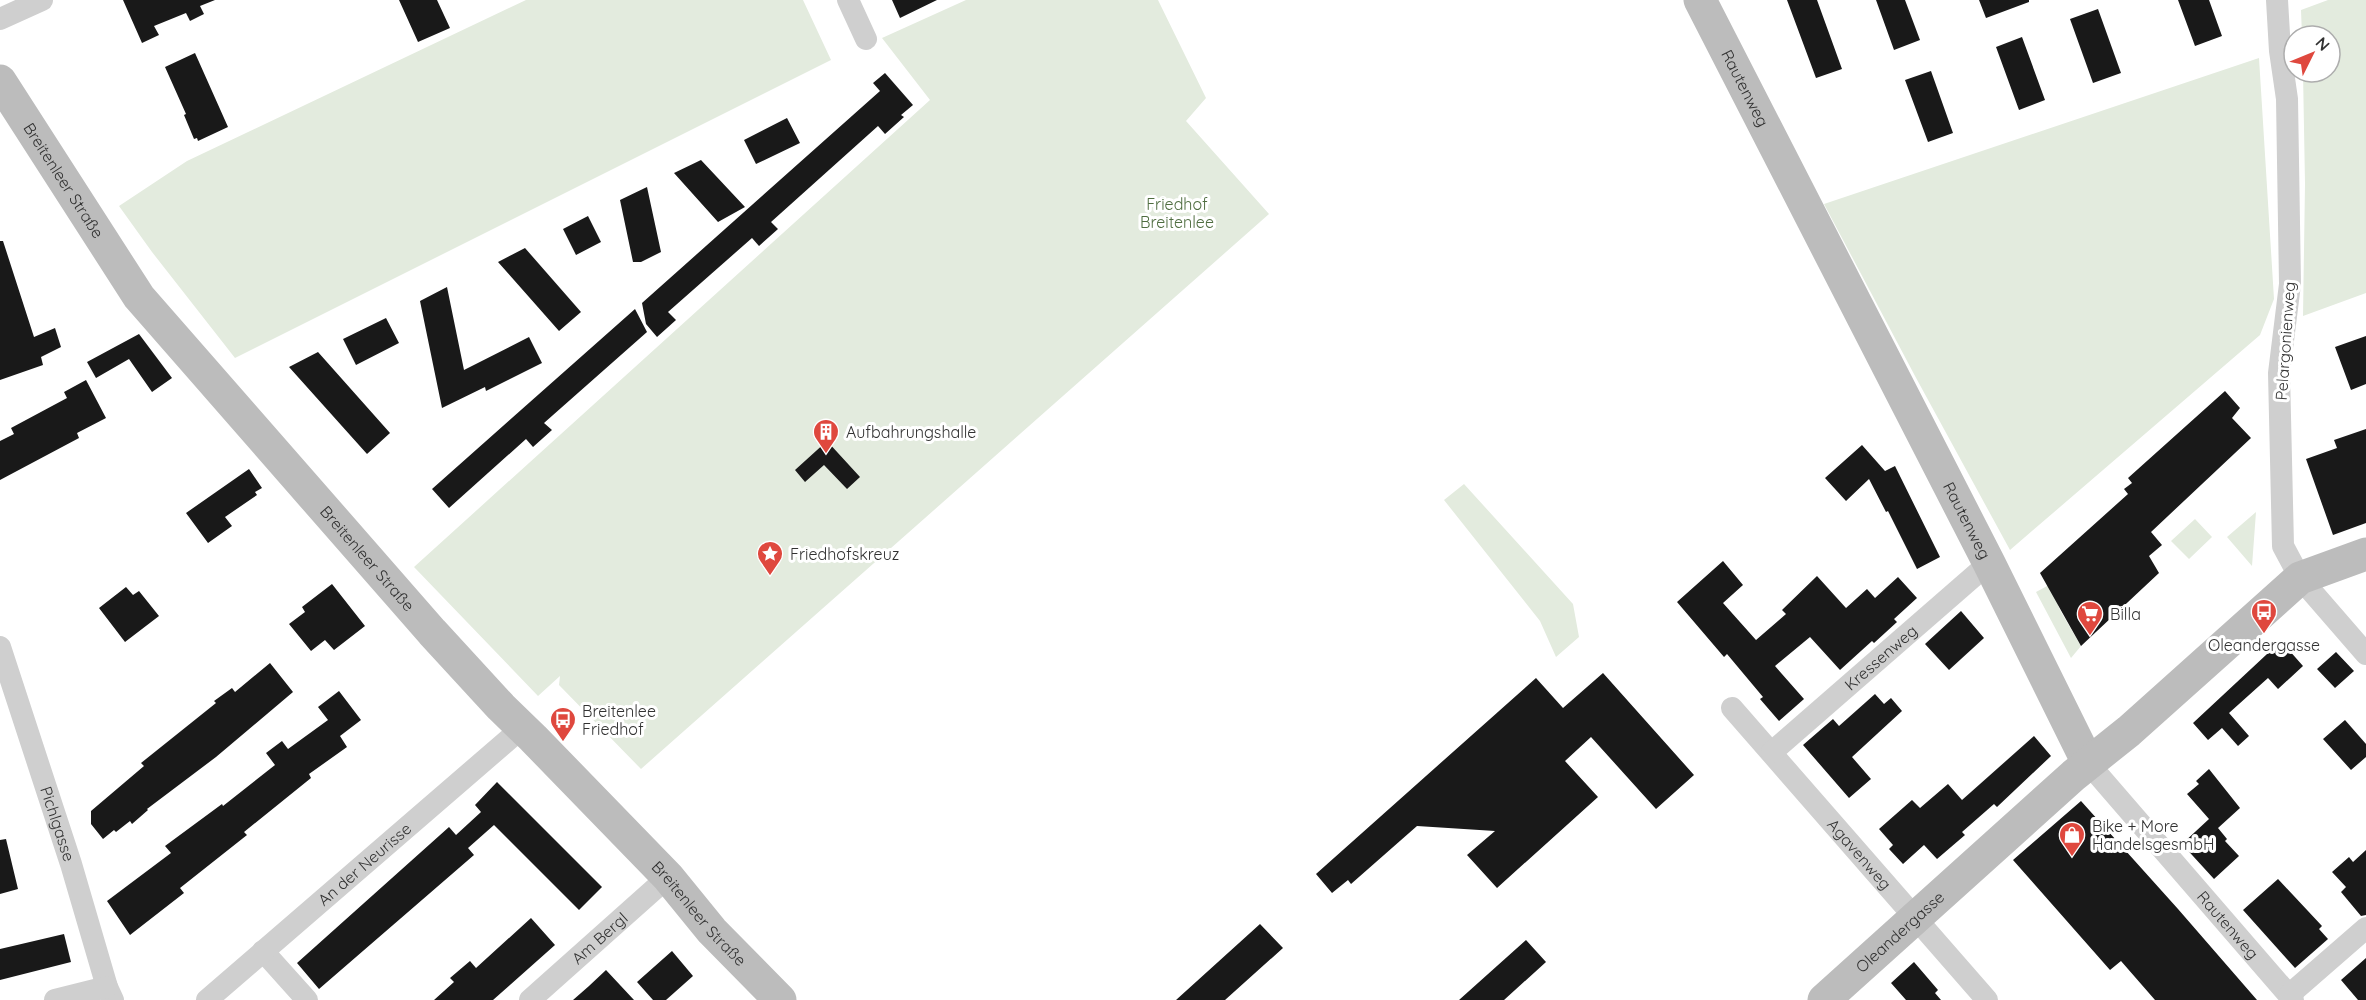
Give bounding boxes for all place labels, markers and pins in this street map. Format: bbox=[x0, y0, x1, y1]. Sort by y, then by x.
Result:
building icon: Aufbahrungshalle bbox=[811, 417, 841, 455]
place label: Aufbahrungshalle bbox=[846, 422, 976, 442]
place icon: Friedhofskreuz bbox=[755, 539, 785, 577]
place label: Friedhofskreuz bbox=[790, 544, 899, 564]
bus stop icon: Oleandergasse bbox=[2249, 597, 2279, 635]
supermarket icon: Billa bbox=[2075, 599, 2105, 637]
place label: Billa bbox=[2110, 604, 2141, 624]
place label: Oleandergasse bbox=[2208, 635, 2320, 655]
place label: Breitenlee Friedhof bbox=[582, 701, 656, 739]
bus stop icon: Breitenlee Friedhof bbox=[548, 705, 578, 743]
place label: Bike + More HandelsgesmbH bbox=[2092, 816, 2214, 854]
shop icon: Bike + More HandelsgesmbH bbox=[2057, 820, 2087, 858]

